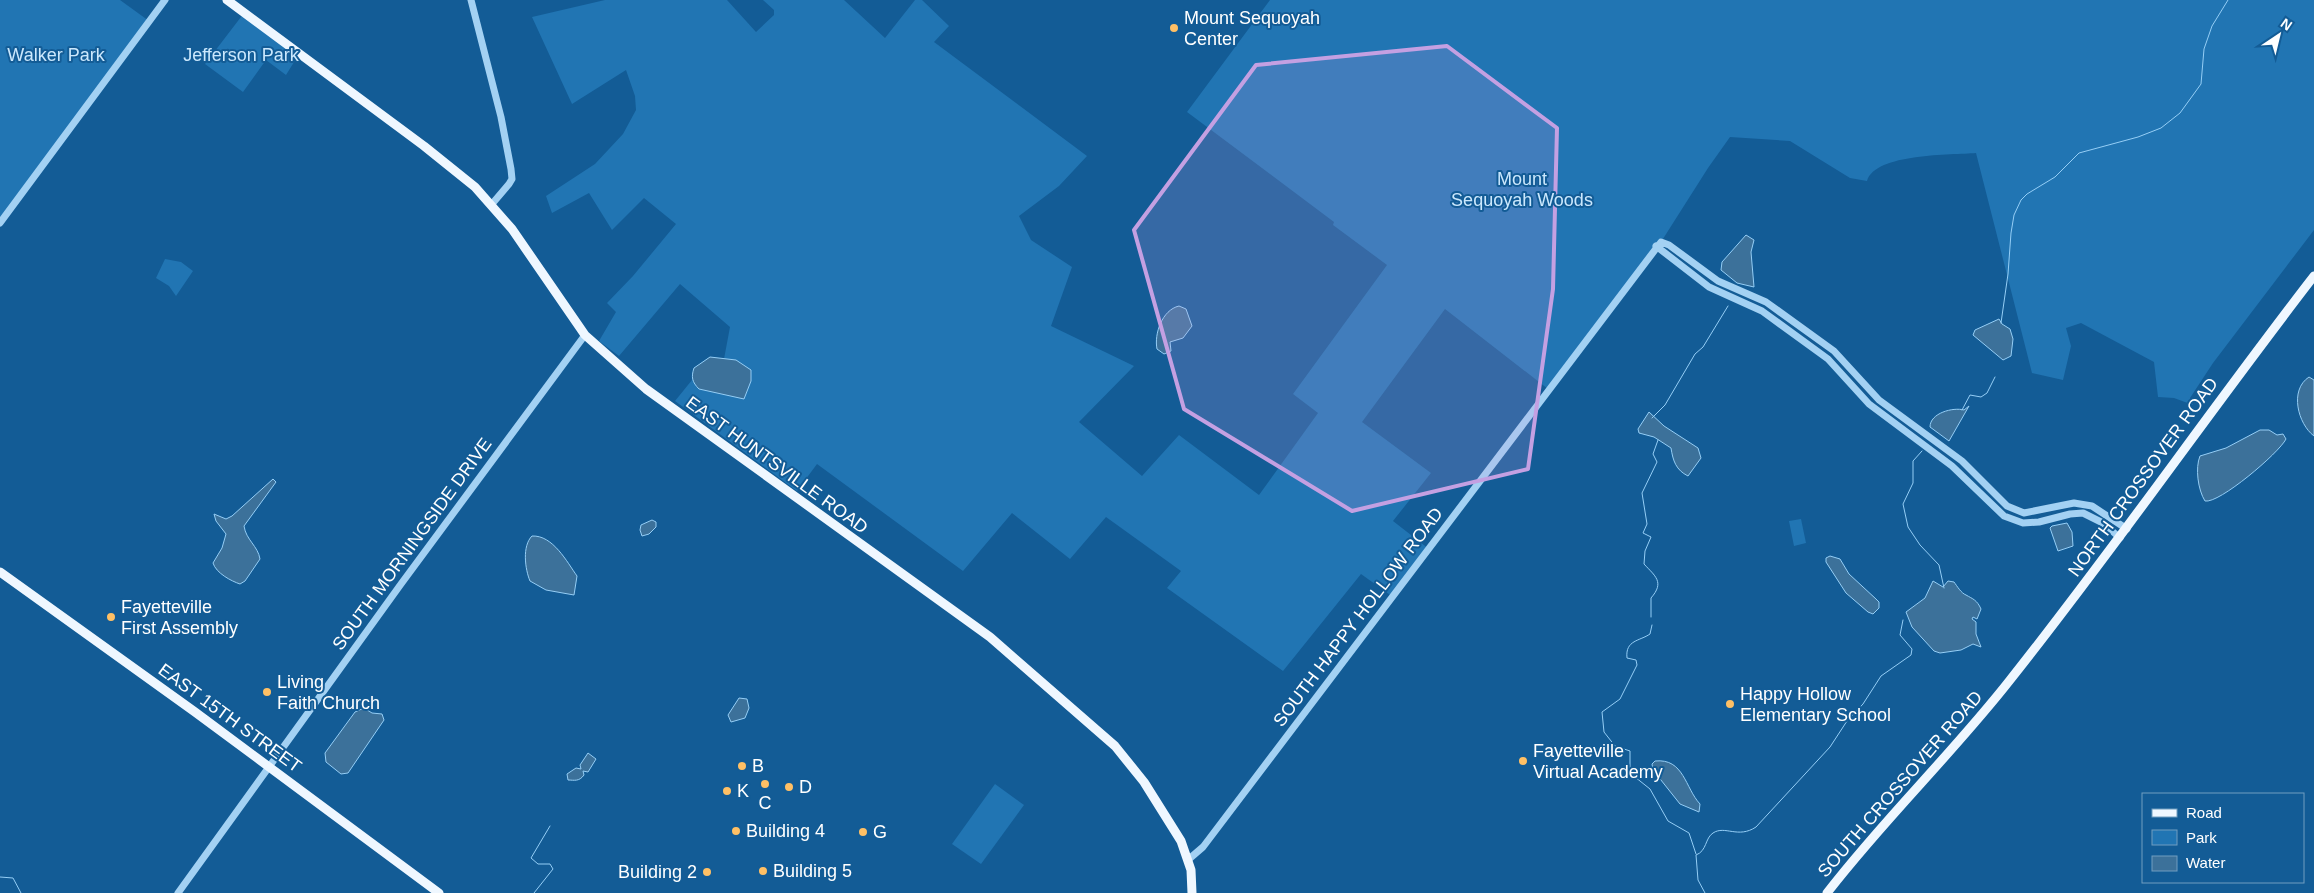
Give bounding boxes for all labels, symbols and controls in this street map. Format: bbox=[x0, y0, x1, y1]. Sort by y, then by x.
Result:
place label: Mount Sequoyah Center bbox=[1184, 8, 1320, 49]
north arrow bbox=[2254, 10, 2304, 60]
text: N bbox=[2278, 15, 2295, 34]
marker: Mount Sequoyah Center bbox=[1168, 22, 1180, 34]
park label: Walker Park bbox=[7, 45, 106, 65]
park label: Jefferson Park bbox=[183, 45, 300, 65]
park label: Mount Sequoyah Woods bbox=[1451, 169, 1593, 210]
street label: NORTH CROSSOVER ROAD bbox=[2064, 374, 2222, 580]
street label: EAST HUNTSVILLE ROAD bbox=[682, 392, 872, 538]
street label: SOUTH MORNINGSIDE DRIVE bbox=[328, 434, 496, 654]
street label: SOUTH HAPPY HOLLOW ROAD bbox=[1269, 504, 1447, 730]
place label: Fayetteville First Assembly bbox=[121, 597, 238, 638]
marker: Fayetteville First Assembly bbox=[105, 611, 117, 623]
street label: EAST 15TH STREET bbox=[155, 659, 305, 777]
place label: Living Faith Church bbox=[277, 672, 380, 713]
place label: Happy Hollow Elementary School bbox=[1740, 684, 1891, 725]
marker: Living Faith Church bbox=[261, 686, 273, 698]
street label: SOUTH CROSSOVER ROAD bbox=[1814, 687, 1986, 881]
marker: Happy Hollow Elementary School bbox=[1724, 698, 1736, 710]
place label: Fayetteville Virtual Academy bbox=[1533, 741, 1663, 782]
marker: Fayetteville Virtual Academy bbox=[1517, 755, 1529, 767]
place label: B bbox=[752, 756, 764, 776]
marker: B bbox=[736, 760, 748, 772]
place label: D bbox=[799, 777, 812, 797]
marker: C bbox=[759, 778, 771, 790]
place label: K bbox=[737, 781, 749, 801]
marker: D bbox=[783, 781, 795, 793]
marker: K bbox=[721, 785, 733, 797]
place label: C bbox=[759, 793, 772, 813]
legend bbox=[2142, 793, 2304, 883]
text: Road bbox=[2186, 804, 2222, 821]
place label: Building 4 bbox=[746, 821, 825, 841]
place label: G bbox=[873, 822, 887, 842]
marker: Building 4 bbox=[730, 825, 742, 837]
marker: G bbox=[857, 826, 869, 838]
text: Park bbox=[2186, 829, 2217, 846]
text: Water bbox=[2186, 854, 2225, 871]
place label: Building 5 bbox=[773, 861, 852, 881]
place label: Building 2 bbox=[618, 862, 697, 882]
marker: Building 5 bbox=[757, 865, 769, 877]
marker: Building 2 bbox=[701, 866, 713, 878]

